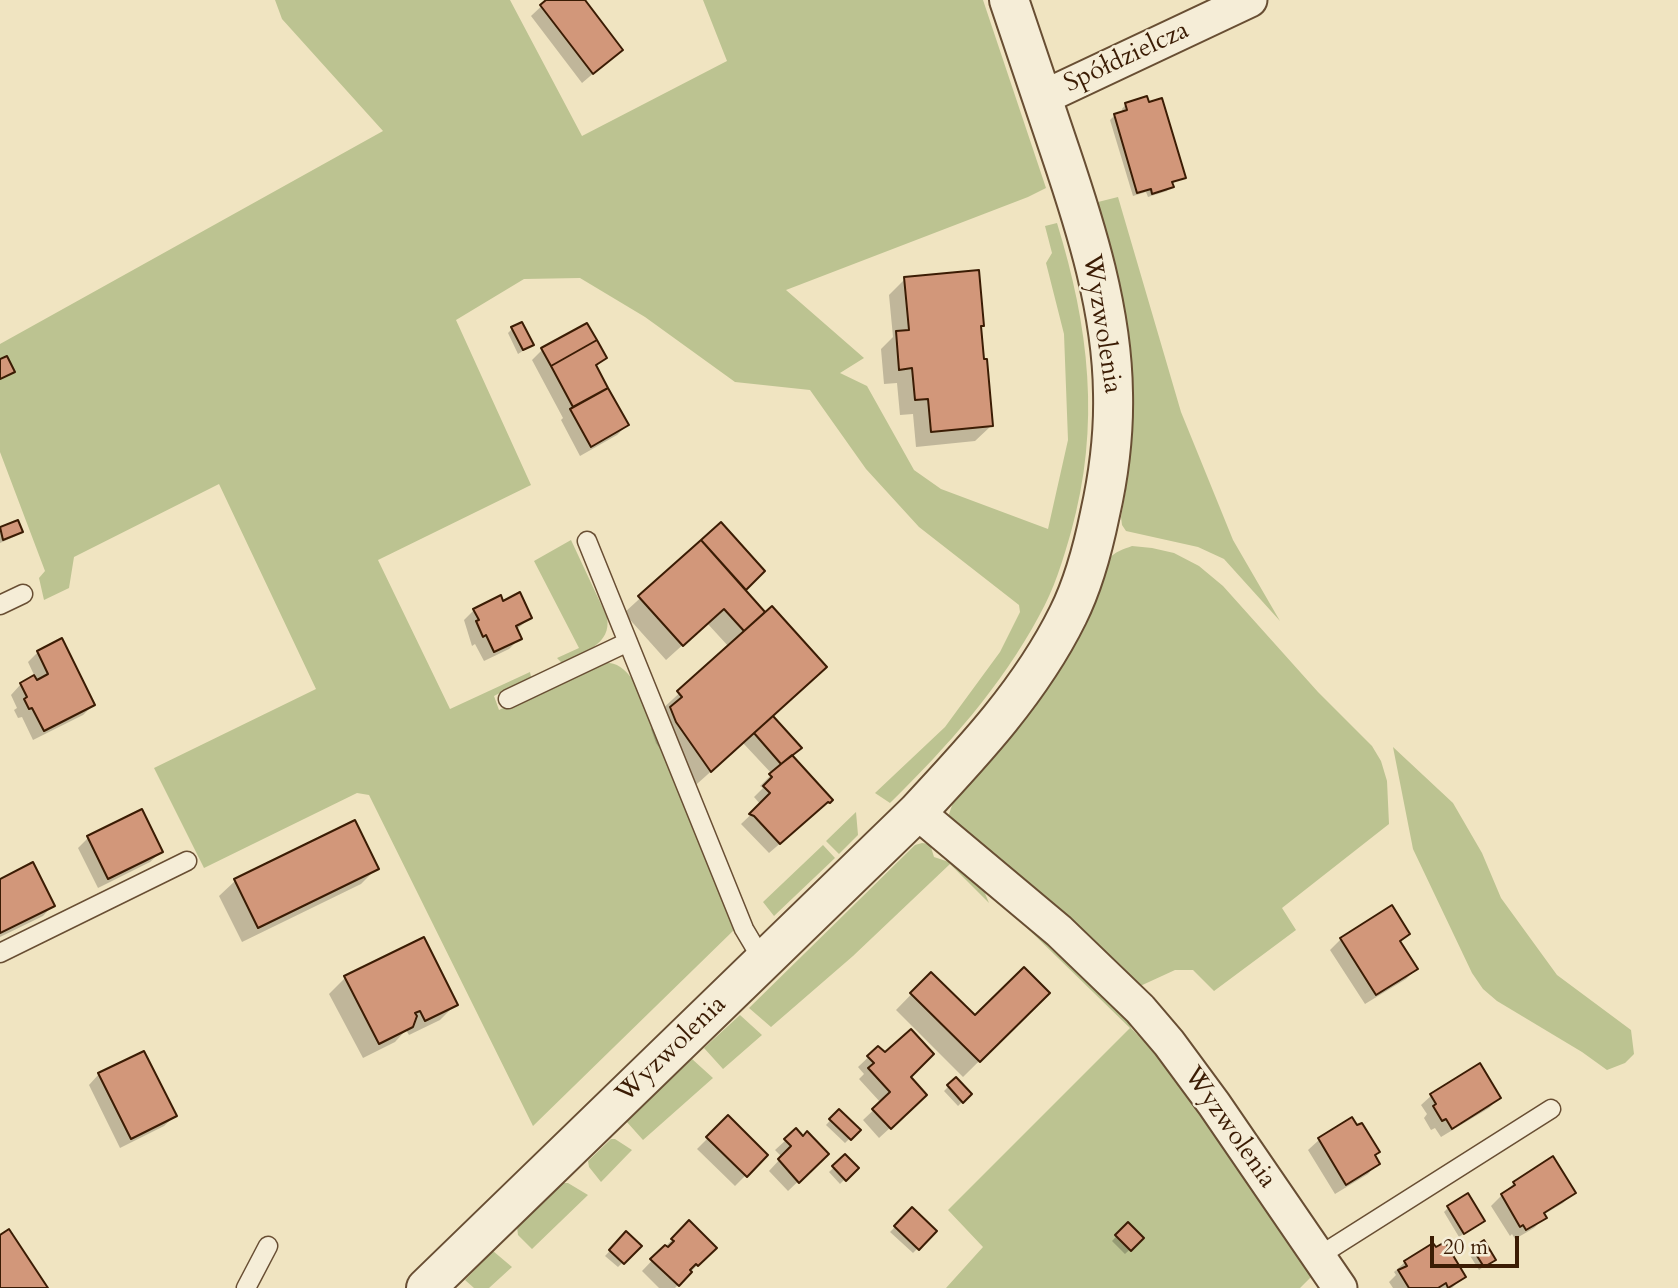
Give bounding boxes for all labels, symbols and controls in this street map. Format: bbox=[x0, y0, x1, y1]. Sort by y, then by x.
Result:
street label: Spółdzielcza bbox=[1060, 16, 1194, 100]
street label: Wyzwolenia bbox=[1075, 252, 1127, 396]
street label: Wyzwolenia bbox=[611, 990, 733, 1110]
street label: Wyzwolenia bbox=[1176, 1061, 1282, 1195]
scale bar bbox=[1433, 1222, 1522, 1266]
text: 20 m bbox=[1443, 1233, 1488, 1262]

